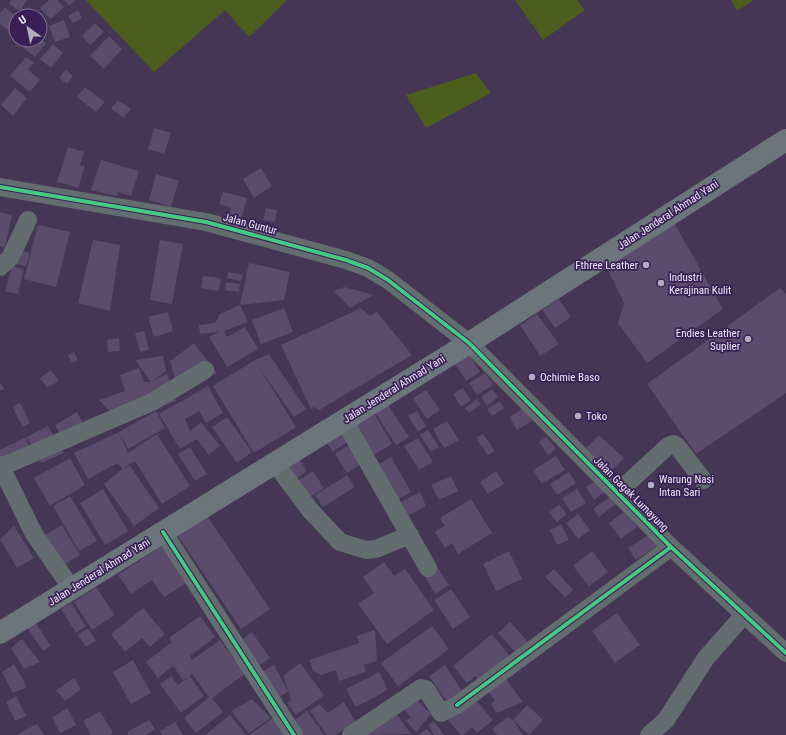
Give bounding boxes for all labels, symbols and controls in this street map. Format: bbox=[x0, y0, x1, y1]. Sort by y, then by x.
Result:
north arrow bbox=[8, 8, 48, 48]
text: U bbox=[17, 13, 29, 27]
street label: Jalan Jenderal Ahmad Yani bbox=[615, 177, 721, 253]
street label: Jalan Guntur bbox=[222, 211, 279, 238]
place label: Fthree Leather bbox=[575, 259, 639, 272]
marker: Fthree Leather bbox=[641, 260, 651, 270]
place label: Industri Kerajinan Kulit bbox=[669, 271, 731, 297]
marker: Industri Kerajinan Kulit bbox=[656, 278, 666, 288]
place label: Endies Leather Suplier bbox=[676, 327, 741, 353]
marker: Endies Leather Suplier bbox=[743, 334, 753, 344]
street label: Jalan Jenderal Ahmad Yani bbox=[341, 352, 447, 426]
place label: Ochimie Baso bbox=[540, 371, 600, 384]
marker: Ochimie Baso bbox=[527, 372, 537, 382]
place label: Toko bbox=[586, 410, 608, 423]
marker: Toko bbox=[573, 411, 583, 421]
street label: Jalan Gagak Lumayung bbox=[591, 454, 671, 534]
place label: Warung Nasi Intan Sari bbox=[659, 473, 714, 499]
marker: Warung Nasi Intan Sari bbox=[646, 480, 656, 490]
street label: Jalan Jenderal Ahmad Yani bbox=[46, 535, 152, 609]

